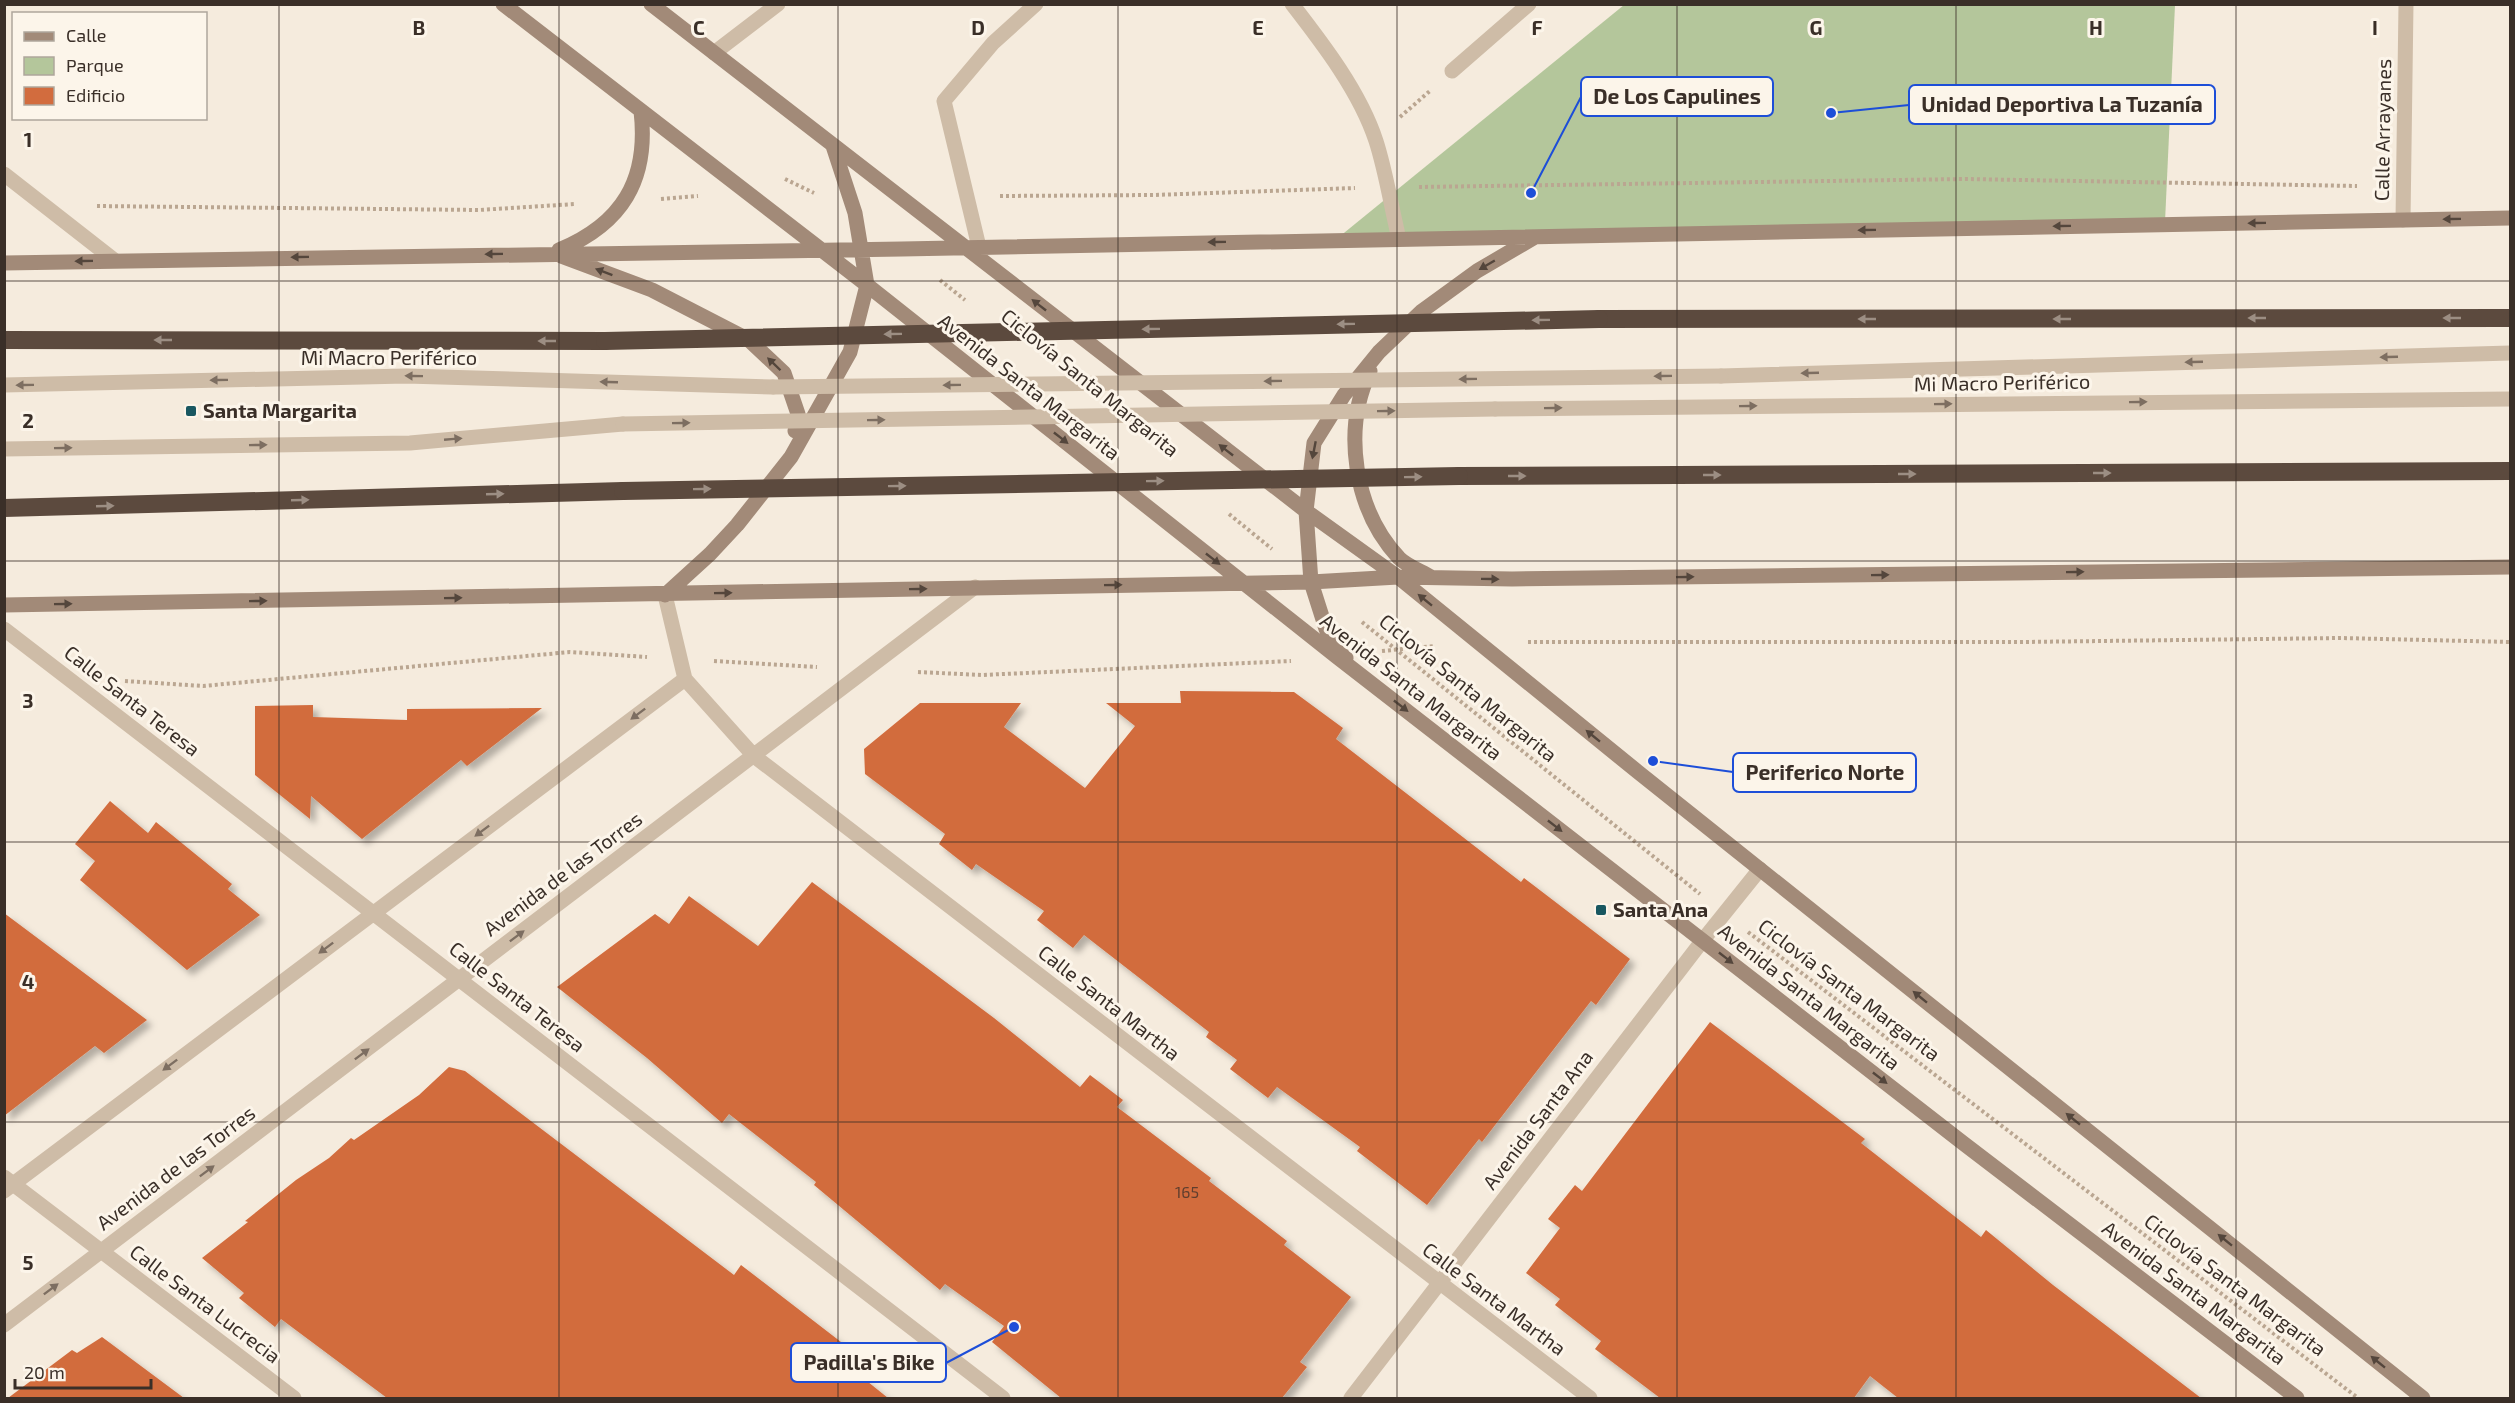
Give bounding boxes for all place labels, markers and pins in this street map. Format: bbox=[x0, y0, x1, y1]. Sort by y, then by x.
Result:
callout: De Los Capulines bbox=[1581, 77, 1773, 116]
callout: Unidad Deportiva La Tuzanía bbox=[1909, 85, 2215, 124]
place label: Santa Margarita bbox=[203, 398, 357, 422]
marker: Santa Margarita bbox=[184, 404, 198, 418]
callout: Periferico Norte bbox=[1733, 753, 1916, 792]
place label: Santa Ana bbox=[1613, 897, 1708, 921]
marker: Santa Ana bbox=[1594, 903, 1608, 917]
callout: Padilla's Bike bbox=[791, 1343, 946, 1382]

